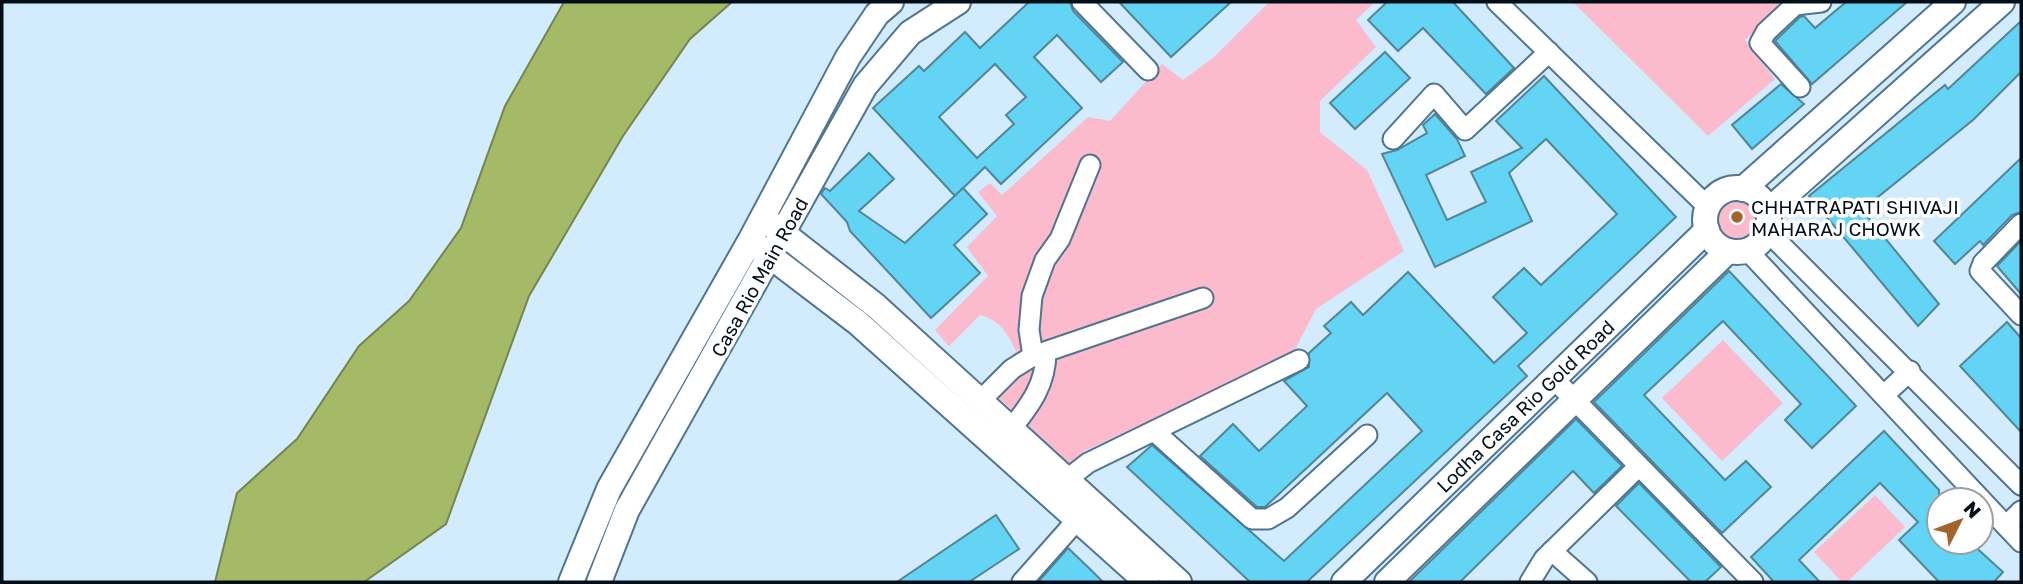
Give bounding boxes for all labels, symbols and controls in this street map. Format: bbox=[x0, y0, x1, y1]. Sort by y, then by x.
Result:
street label: Casa Rio Main Road bbox=[706, 193, 812, 361]
place label: CHHATRAPATI SHIVAJI MAHARAJ CHOWK bbox=[1751, 195, 1959, 240]
marker: CHHATRAPATI SHIVAJI MAHARAJ CHOWK bbox=[1729, 209, 1745, 225]
street label: Lodha Casa Rio Gold Road bbox=[1431, 315, 1619, 497]
north arrow bbox=[1925, 486, 1995, 556]
text: N bbox=[1960, 496, 1986, 522]

